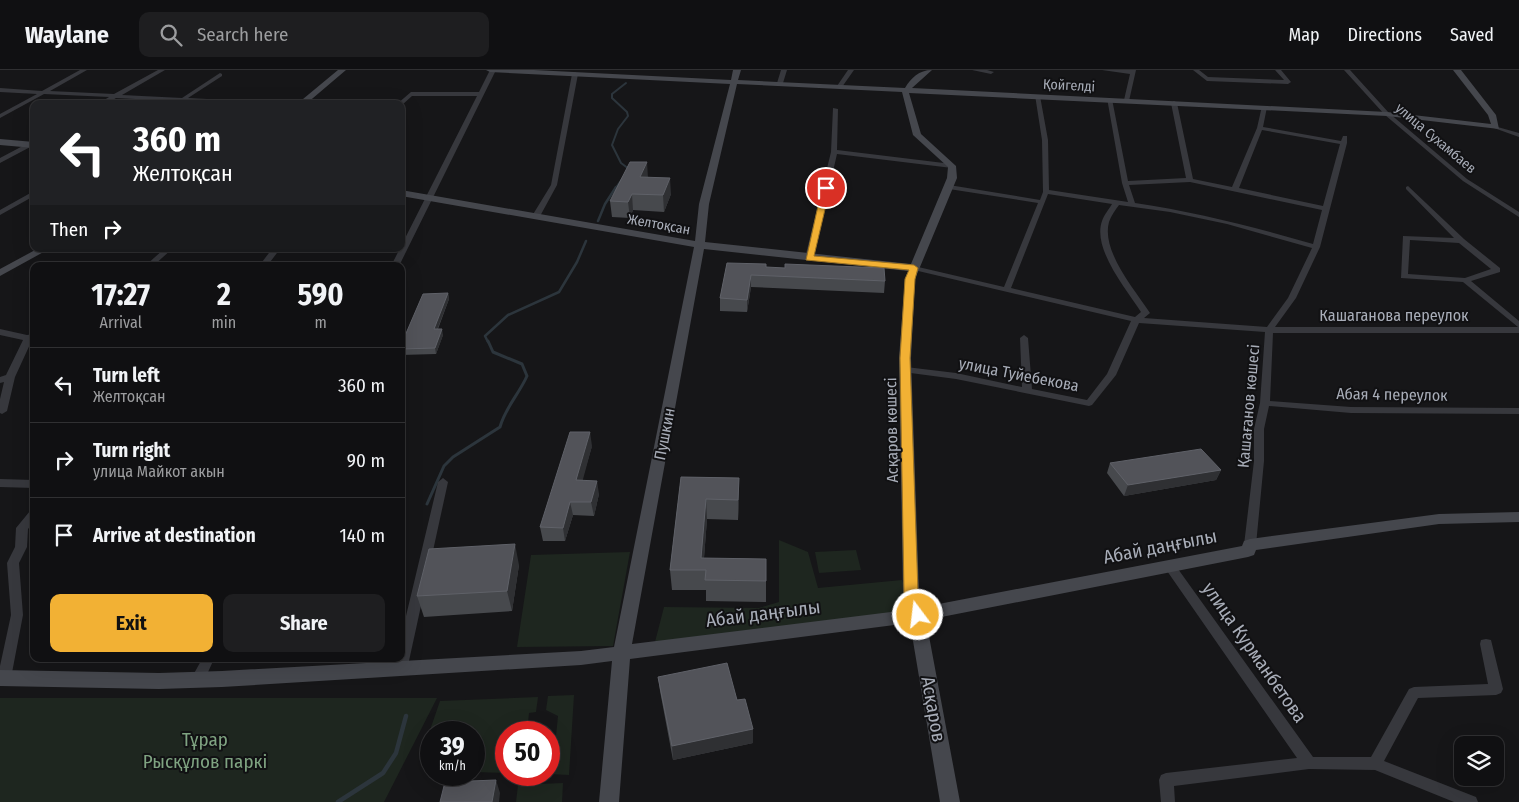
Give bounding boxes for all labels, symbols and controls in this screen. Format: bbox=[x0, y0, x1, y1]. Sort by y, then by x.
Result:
search box bbox=[139, 12, 489, 57]
text: Waylane bbox=[25, 21, 109, 49]
icon: search bbox=[157, 21, 185, 49]
text: Search here bbox=[197, 23, 288, 46]
text: Map bbox=[1288, 24, 1320, 46]
text: Directions bbox=[1348, 24, 1422, 46]
text: Saved bbox=[1450, 24, 1494, 46]
street label: Қойгелді bbox=[1043, 76, 1095, 95]
street label: улица Сухамбаев bbox=[1392, 100, 1480, 177]
text: 360 m bbox=[133, 118, 221, 160]
icon: left bbox=[50, 120, 115, 185]
text: Желтоқсан bbox=[133, 160, 233, 187]
pin bbox=[805, 167, 847, 209]
icon: arrive bbox=[812, 174, 840, 202]
street label: Желтоқсан bbox=[626, 211, 692, 238]
icon: right bbox=[98, 215, 126, 243]
text: Then bbox=[50, 218, 88, 241]
text: 17:27 bbox=[91, 277, 150, 313]
text: 2 bbox=[217, 277, 231, 313]
text: 590 bbox=[298, 277, 344, 313]
street label: Кашаганова переулок bbox=[1319, 306, 1469, 325]
text: Arrival bbox=[100, 313, 142, 332]
text: min bbox=[211, 313, 236, 332]
text: m bbox=[314, 313, 327, 332]
street label: Қашағанов көшесі bbox=[1234, 343, 1263, 469]
street label: улица Туйебекова bbox=[957, 354, 1081, 395]
text: Turn left bbox=[93, 364, 160, 387]
icon: left bbox=[50, 371, 78, 399]
text: 360 m bbox=[338, 374, 385, 397]
street label: Асқаров көшесі bbox=[881, 377, 902, 483]
street label: Абая 4 переулок bbox=[1336, 384, 1448, 405]
text: Желтоқсан bbox=[93, 387, 166, 406]
street label: Пушкин bbox=[650, 406, 679, 462]
text: Turn right bbox=[93, 439, 170, 462]
icon: right bbox=[50, 446, 78, 474]
text: 90 m bbox=[347, 449, 385, 472]
text: улица Майкот акын bbox=[93, 462, 225, 481]
icon: arrive bbox=[50, 521, 78, 549]
text: Arrive at destination bbox=[93, 524, 256, 547]
text: 140 m bbox=[339, 524, 385, 547]
street label: Абай даңғылы bbox=[1101, 524, 1219, 569]
street label: улица Курманбетова bbox=[1197, 578, 1312, 727]
position arrow bbox=[891, 588, 943, 640]
button: Exit bbox=[50, 594, 213, 652]
button: Share bbox=[223, 594, 385, 652]
street label: Абай даңғылы bbox=[704, 595, 822, 632]
street label: Асқаров bbox=[916, 675, 951, 744]
speed limit sign: 50 bbox=[495, 721, 560, 786]
park label: Тұрар Рысқұлов паркі bbox=[143, 728, 267, 773]
text: 39 bbox=[440, 732, 465, 762]
map controls bbox=[1454, 736, 1504, 786]
button: layers bbox=[1454, 736, 1504, 786]
text: km/h bbox=[439, 759, 466, 773]

